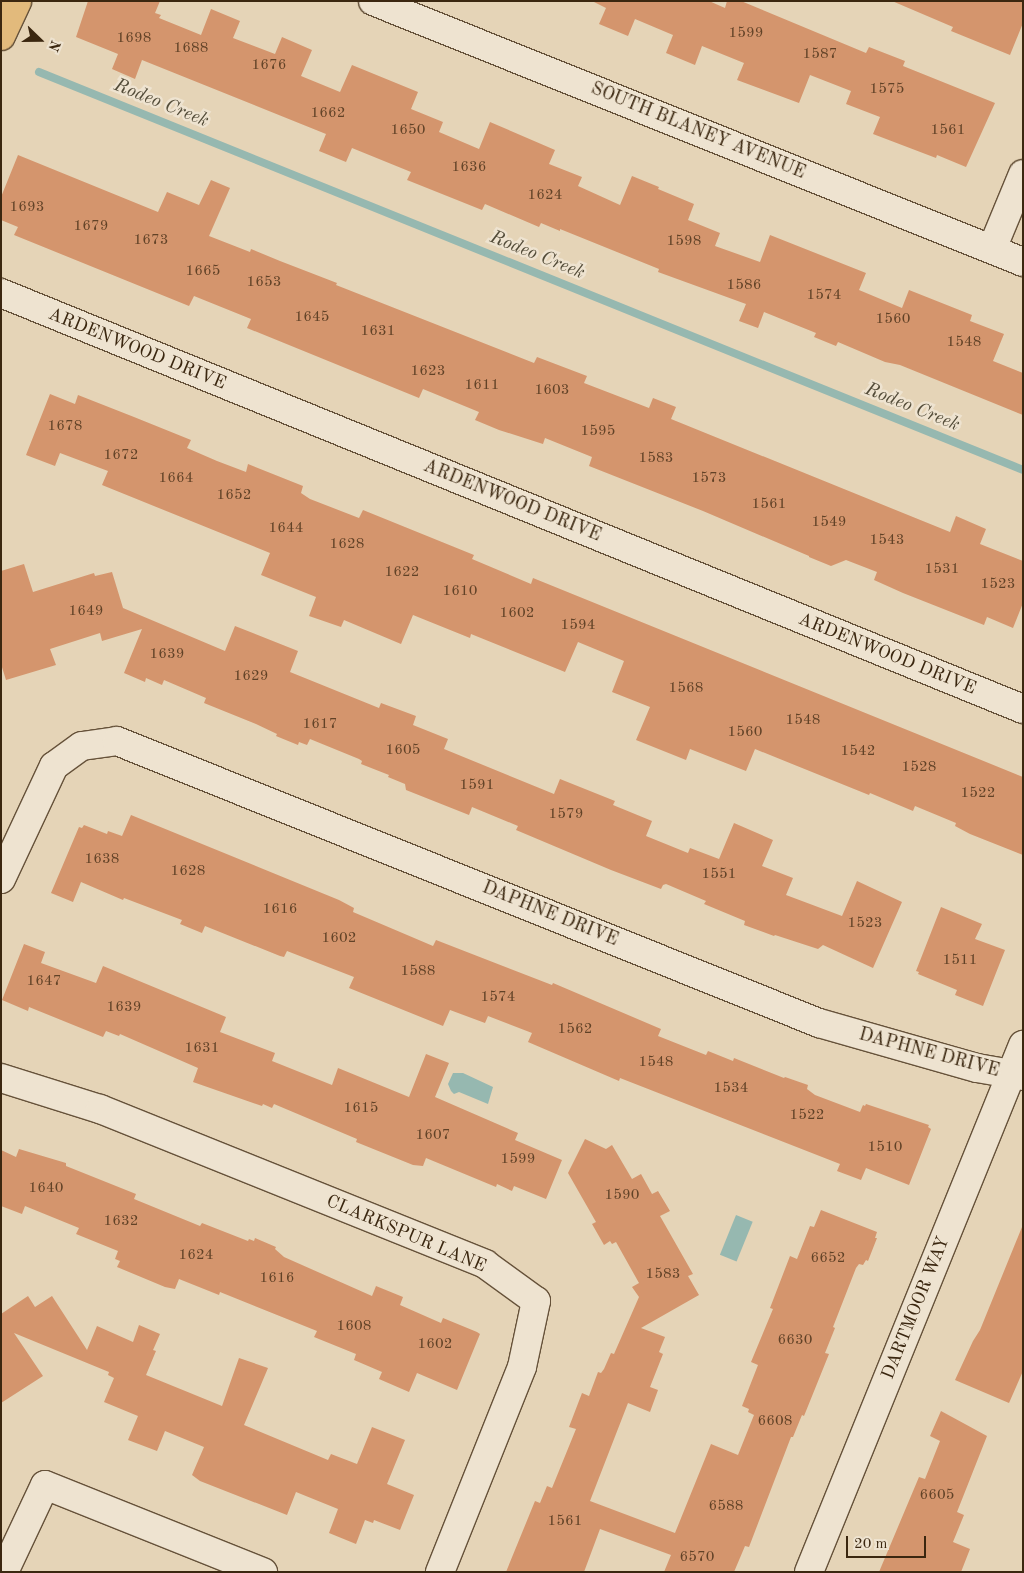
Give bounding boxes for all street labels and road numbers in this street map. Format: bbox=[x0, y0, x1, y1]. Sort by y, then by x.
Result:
street label: SOUTH BLANEY AVENUE bbox=[588, 78, 808, 184]
street label: ARDENWOOD DRIVE bbox=[45, 303, 229, 395]
street label: ARDENWOOD DRIVE bbox=[420, 455, 604, 547]
street label: ARDENWOOD DRIVE bbox=[795, 608, 979, 700]
street label: DAPHNE DRIVE bbox=[479, 877, 621, 951]
street label: DAPHNE DRIVE bbox=[856, 1024, 1002, 1082]
street label: CLARKSPUR LANE bbox=[323, 1191, 489, 1277]
street label: DARTMOOR WAY bbox=[878, 1234, 954, 1382]

